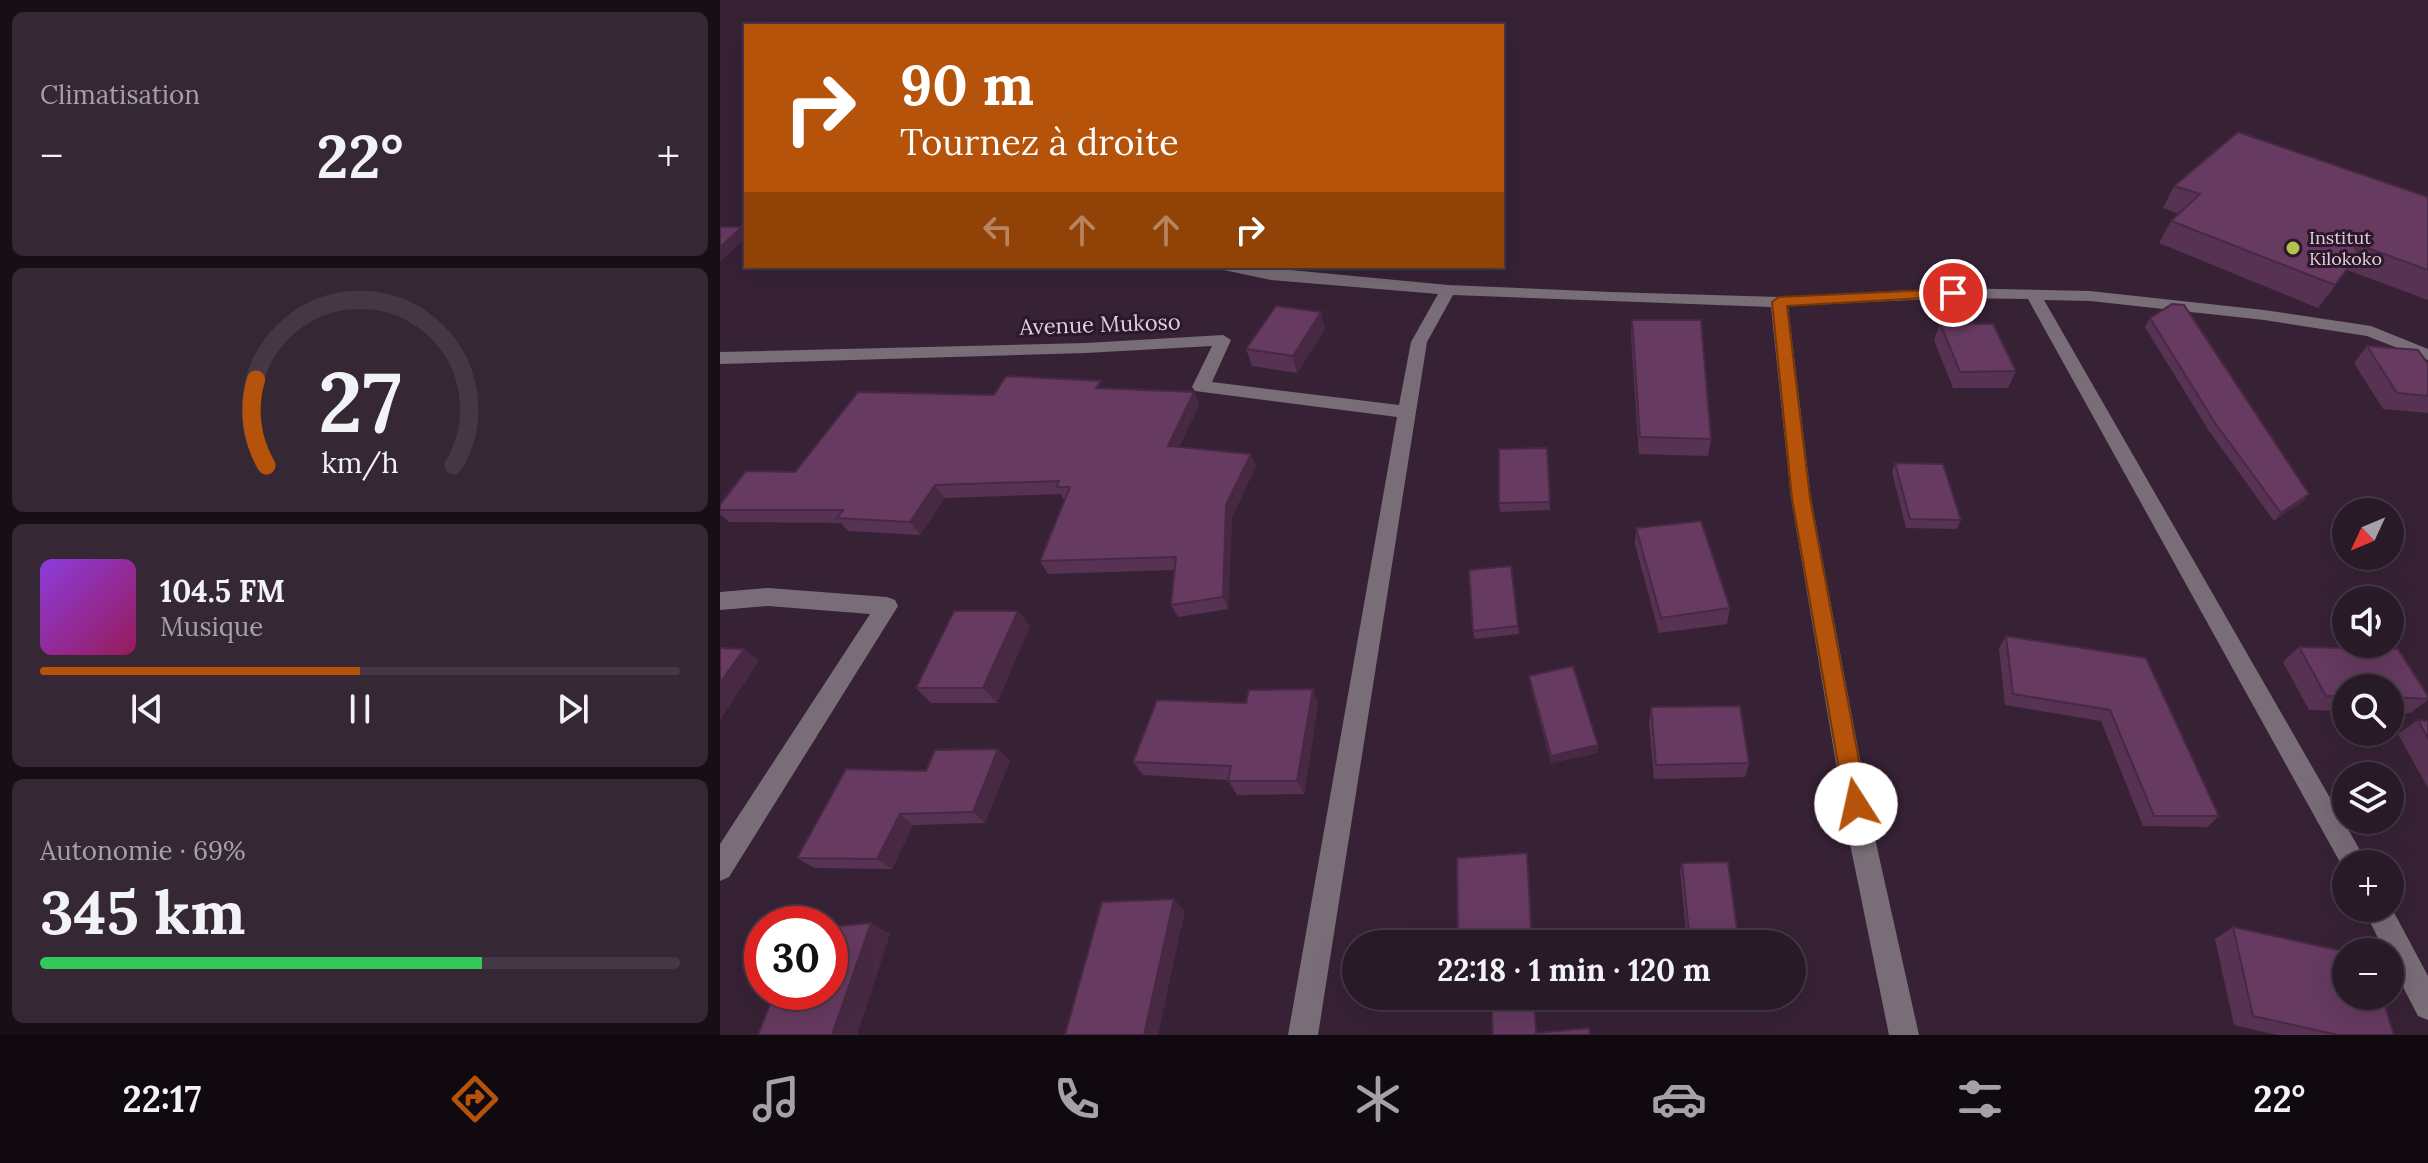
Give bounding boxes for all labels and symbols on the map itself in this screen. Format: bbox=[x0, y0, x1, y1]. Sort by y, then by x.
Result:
place label: Institut Kilokoko bbox=[2309, 226, 2382, 270]
marker: Institut Kilokoko bbox=[2284, 239, 2302, 257]
pin bbox=[1919, 259, 1987, 327]
street label: Avenue Mukoso bbox=[1018, 307, 1181, 341]
north arrow bbox=[2332, 498, 2404, 570]
position arrow bbox=[1814, 762, 1898, 846]
speed limit sign: 30 bbox=[744, 906, 848, 1010]

